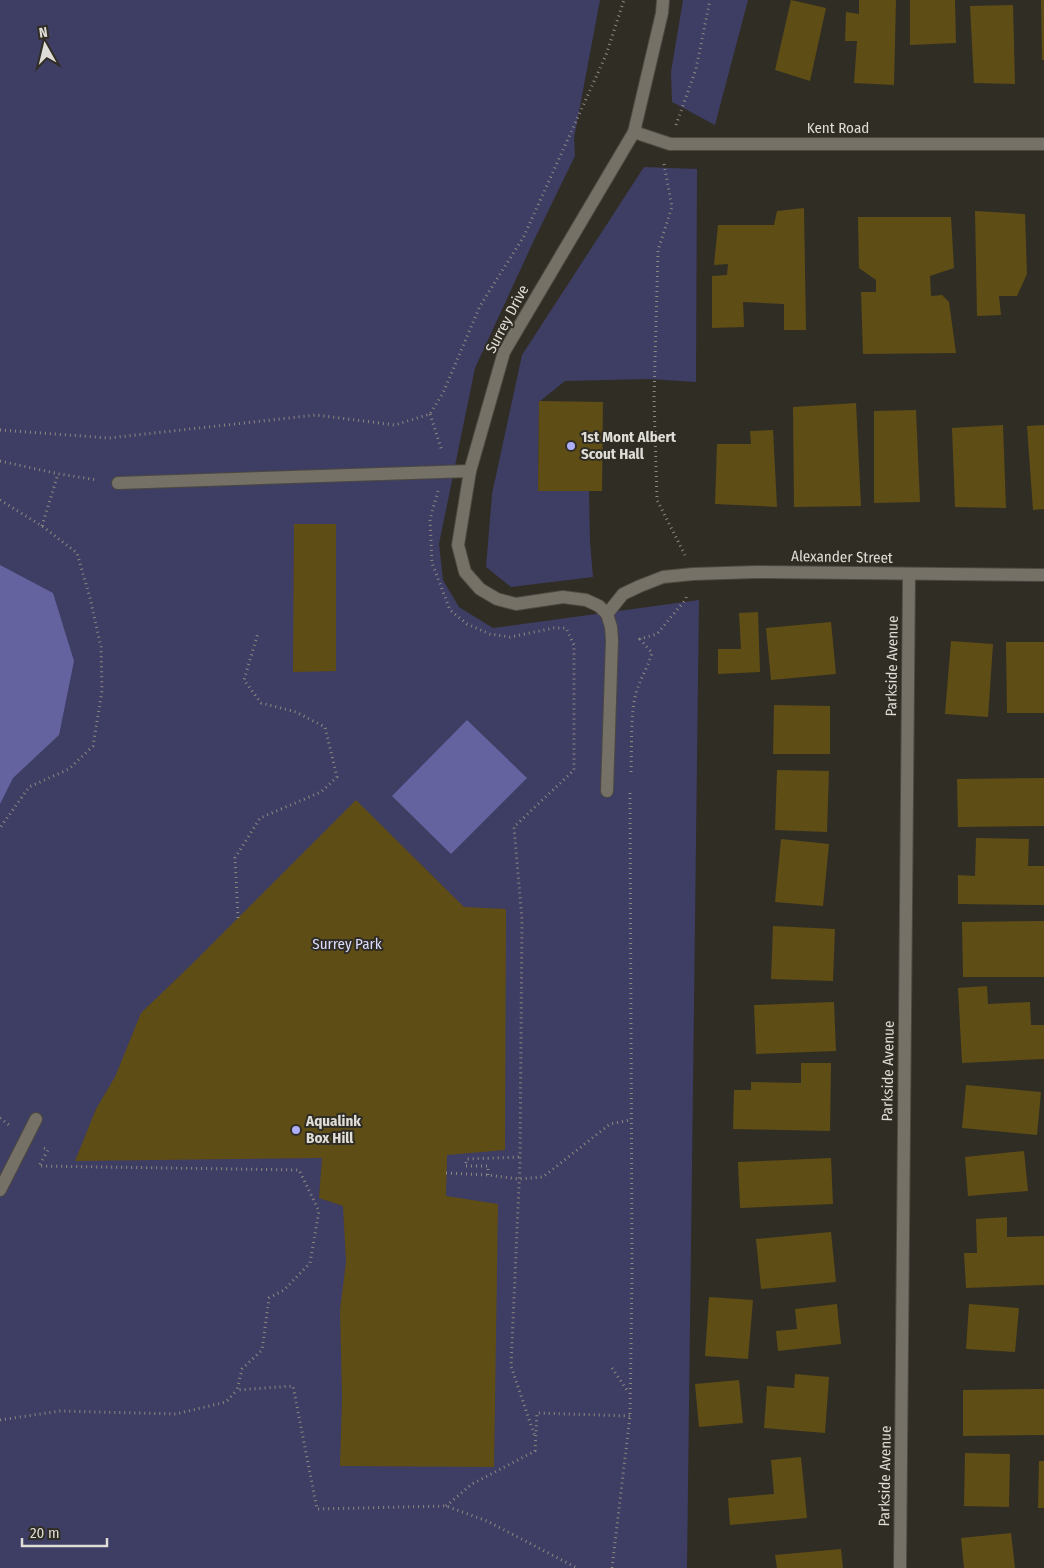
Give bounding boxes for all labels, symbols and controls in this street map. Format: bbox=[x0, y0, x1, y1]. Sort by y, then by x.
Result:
north arrow bbox=[20, 20, 70, 70]
text: N bbox=[38, 24, 49, 42]
street label: Kent Road bbox=[807, 119, 869, 137]
street label: Surrey Drive bbox=[482, 282, 532, 356]
place label: 1st Mont Albert Scout Hall bbox=[581, 428, 677, 463]
marker: 1st Mont Albert Scout Hall bbox=[565, 440, 577, 452]
street label: Alexander Street bbox=[791, 547, 893, 567]
street label: Parkside Avenue bbox=[882, 615, 902, 717]
park label: Surrey Park bbox=[312, 935, 382, 953]
street label: Parkside Avenue bbox=[878, 1020, 898, 1122]
place label: Aqualink Box Hill bbox=[305, 1112, 361, 1147]
marker: Aqualink Box Hill bbox=[290, 1124, 302, 1136]
street label: Parkside Avenue bbox=[875, 1425, 895, 1527]
scale bar bbox=[22, 1516, 108, 1548]
text: 20 m bbox=[30, 1524, 60, 1542]

